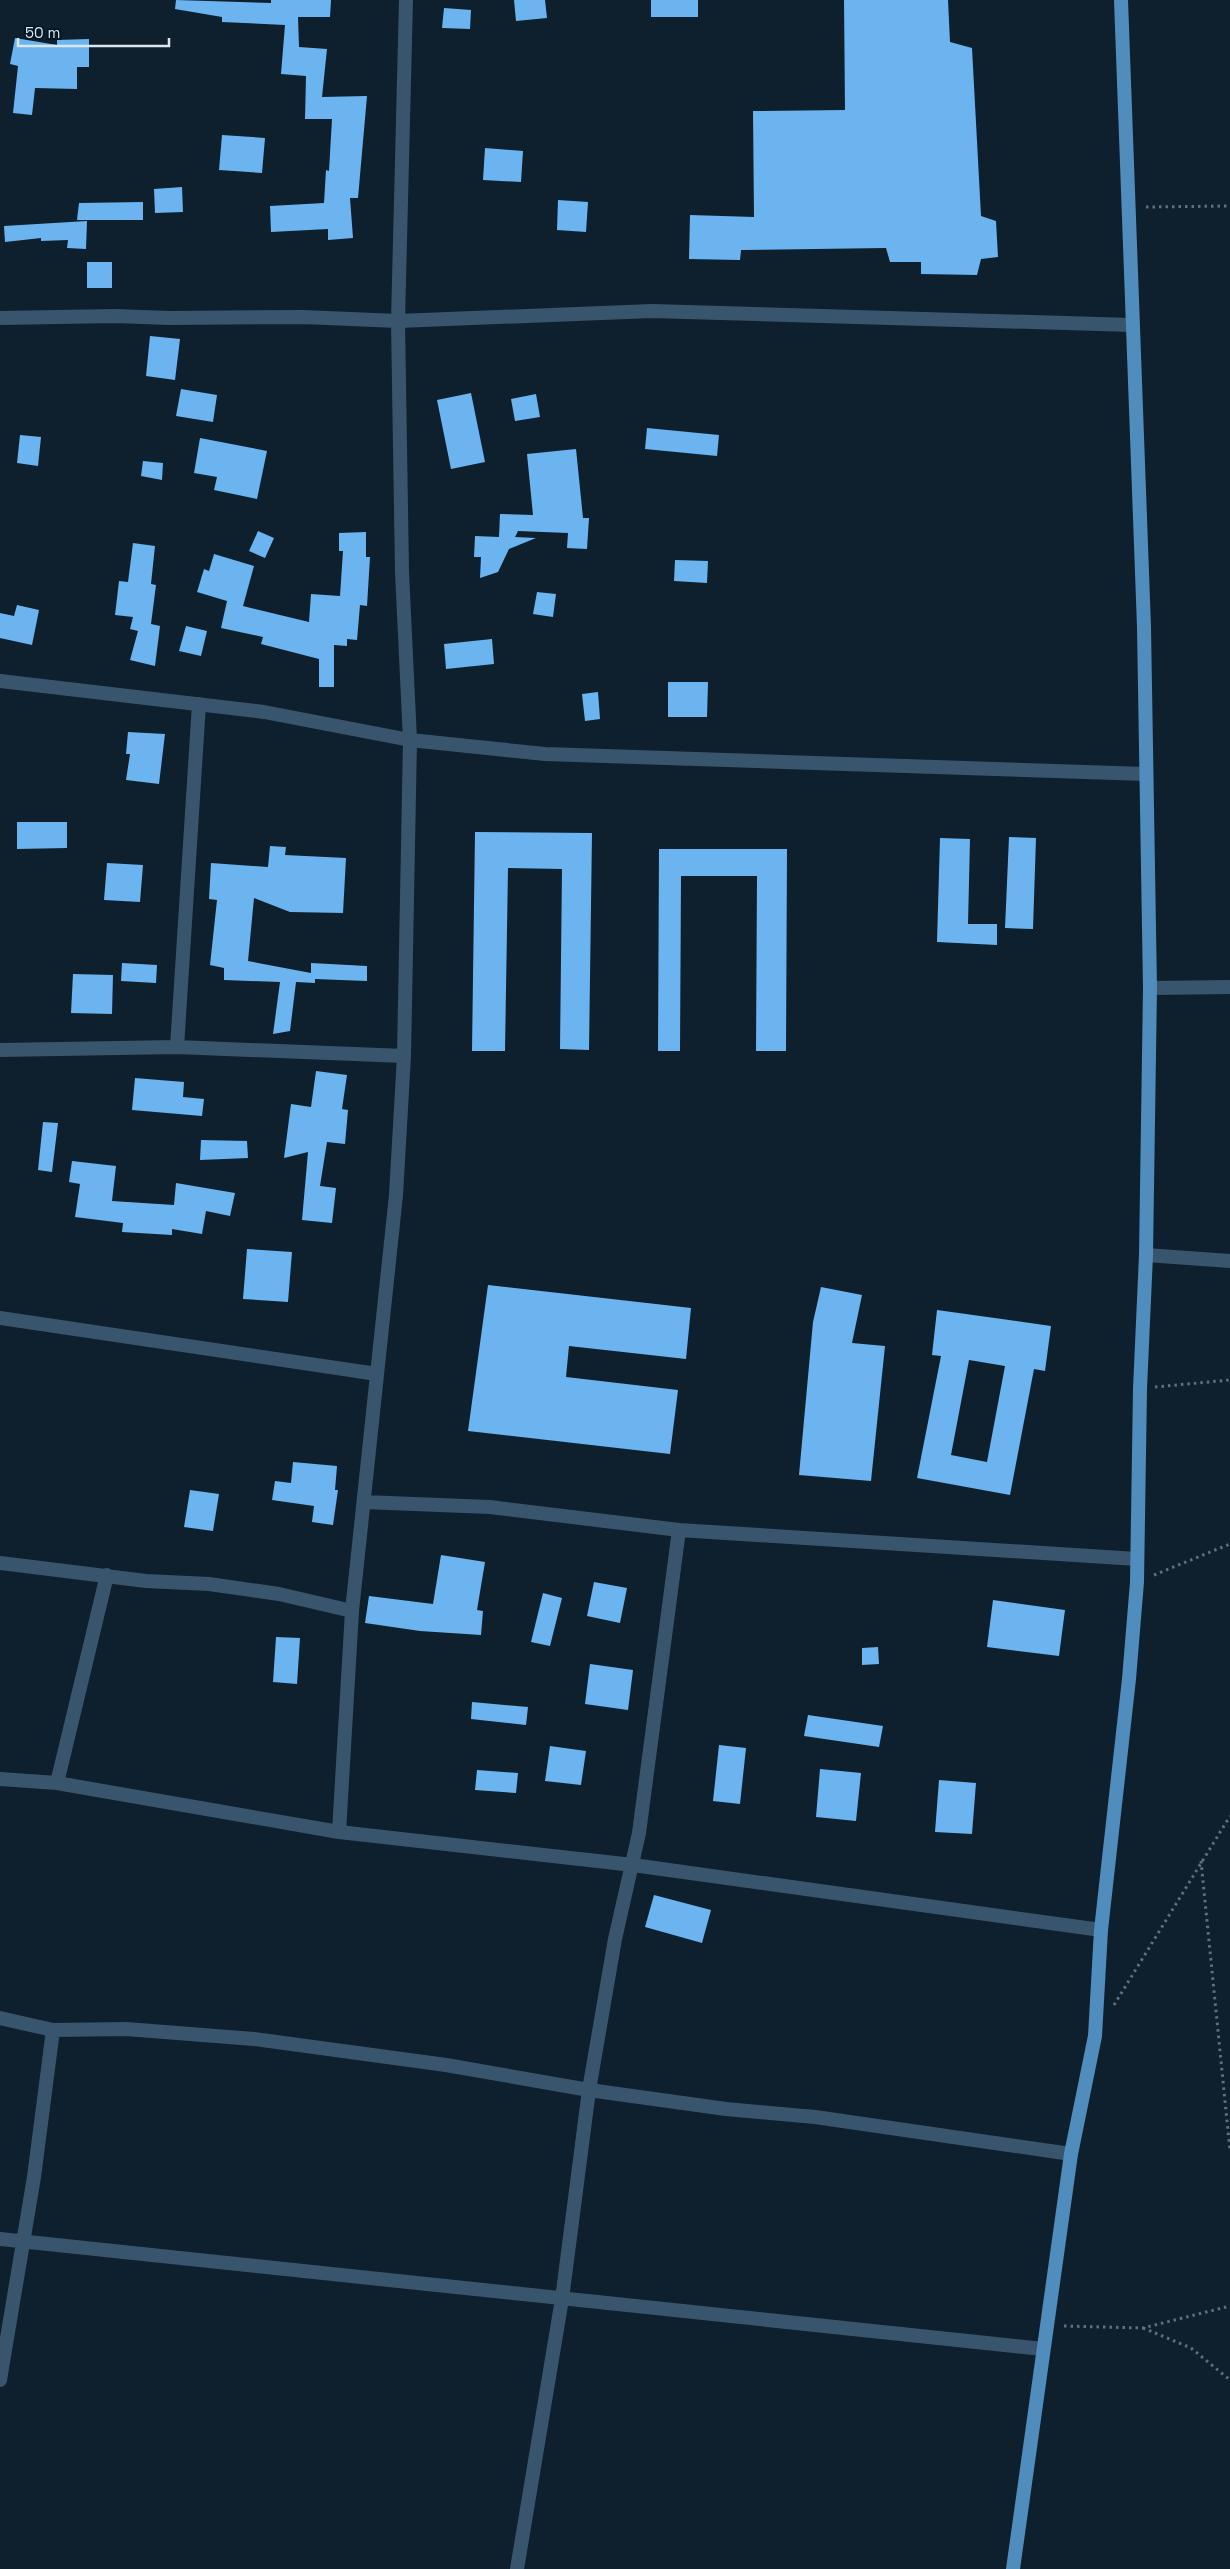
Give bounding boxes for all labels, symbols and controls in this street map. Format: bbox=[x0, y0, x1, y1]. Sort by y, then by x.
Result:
scale bar bbox=[18, 15, 169, 47]
text: 50 m bbox=[25, 23, 60, 42]

